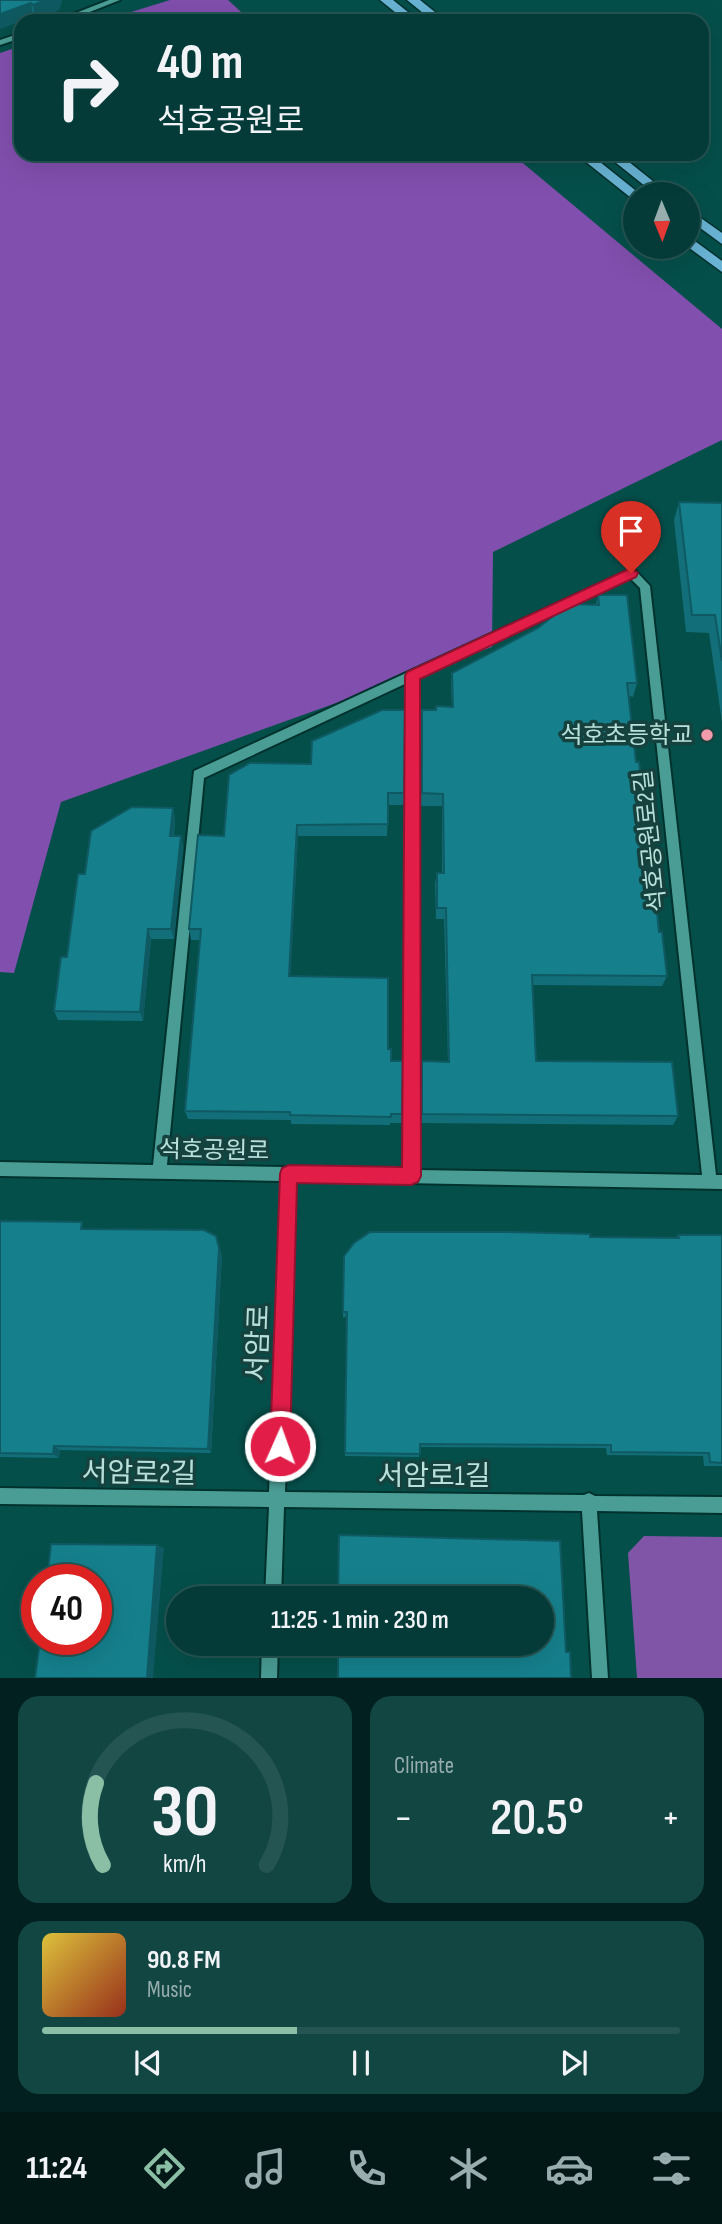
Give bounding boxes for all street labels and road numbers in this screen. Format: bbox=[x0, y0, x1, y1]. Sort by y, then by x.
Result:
street label: 석호공원로2길 bbox=[629, 769, 672, 913]
street label: 석호공원로 bbox=[159, 1135, 269, 1166]
street label: 서암로 bbox=[241, 1304, 276, 1382]
street label: 서암로2길 bbox=[81, 1456, 197, 1491]
street label: 서암로1길 bbox=[378, 1460, 490, 1493]

